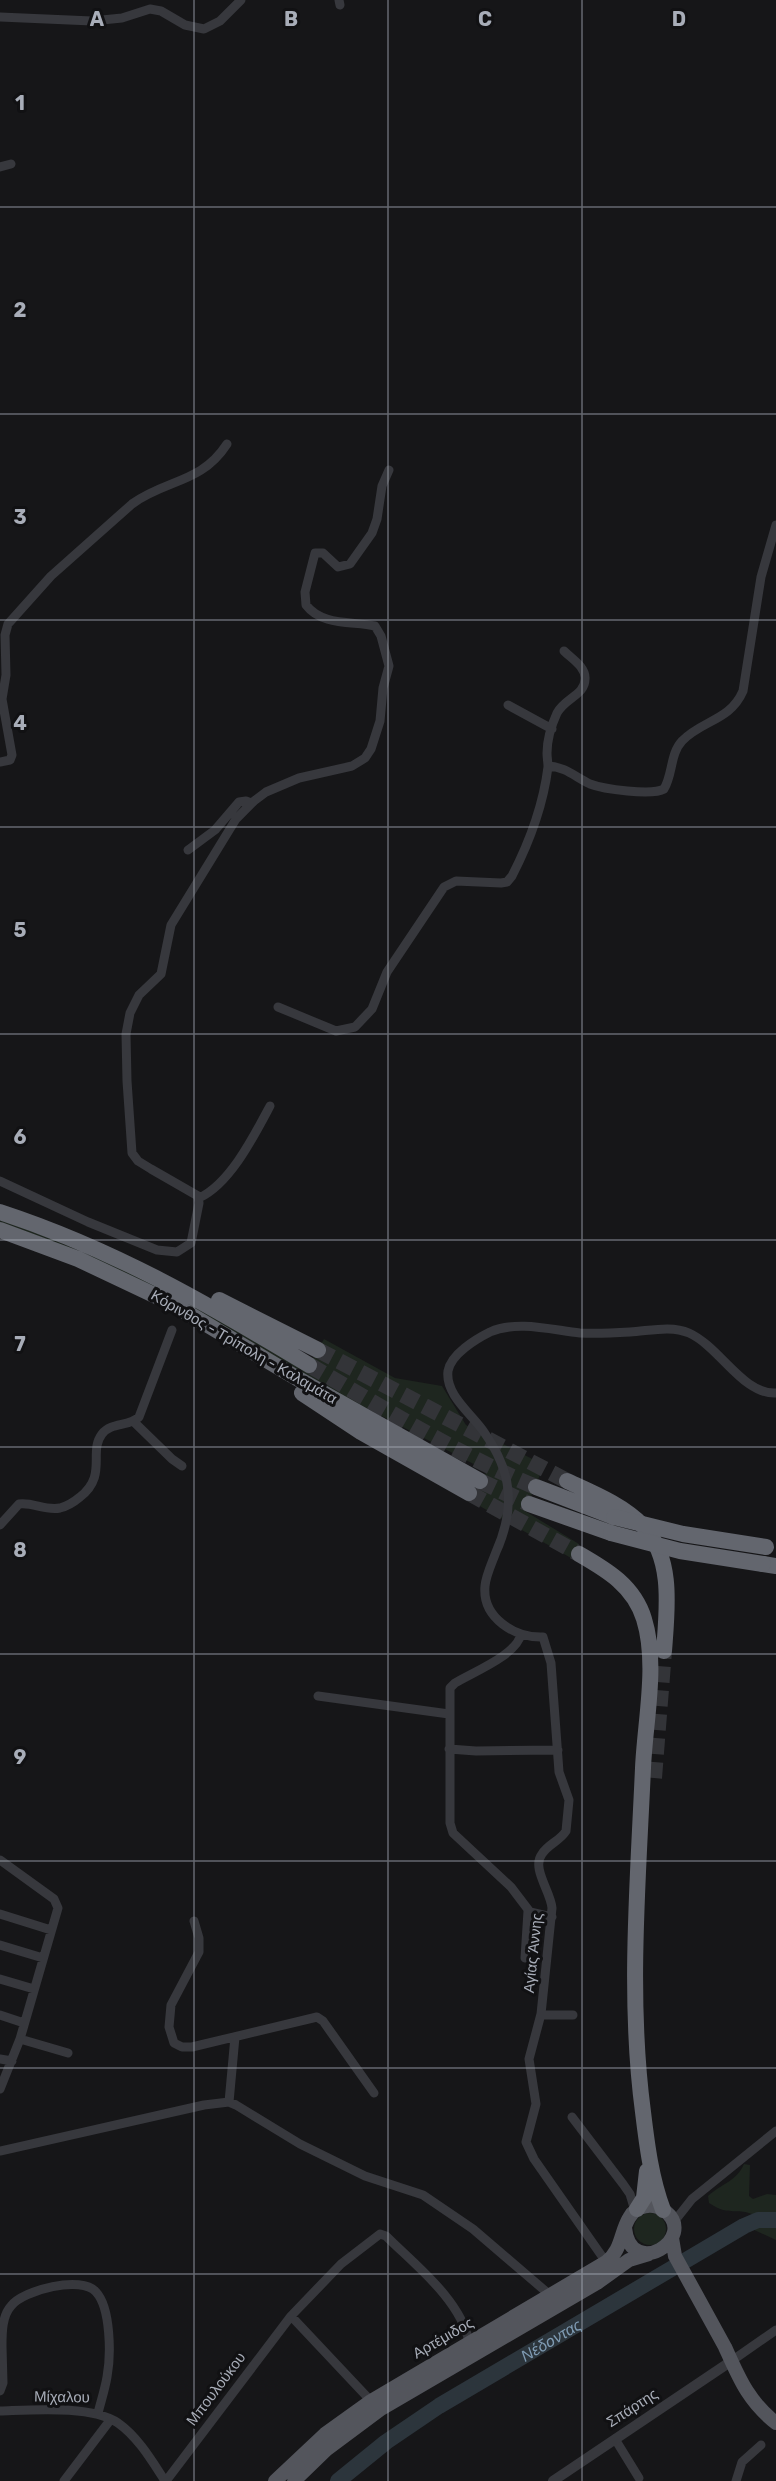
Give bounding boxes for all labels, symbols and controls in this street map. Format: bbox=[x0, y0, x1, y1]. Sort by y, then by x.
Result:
text: A bbox=[90, 7, 105, 31]
text: B bbox=[284, 7, 298, 31]
text: C bbox=[478, 7, 492, 31]
text: D bbox=[672, 7, 686, 31]
text: 1 bbox=[15, 91, 25, 115]
text: 2 bbox=[14, 298, 27, 322]
text: 3 bbox=[13, 505, 27, 529]
text: 4 bbox=[13, 711, 27, 735]
text: 5 bbox=[14, 918, 27, 942]
text: 6 bbox=[13, 1125, 27, 1149]
street label: Κόρινθος - Τρίπολη - Καλαμάτα bbox=[148, 1286, 341, 1408]
text: 7 bbox=[14, 1332, 26, 1356]
text: 8 bbox=[13, 1538, 27, 1562]
text: 9 bbox=[14, 1745, 27, 1769]
street label: Αγίας Άννης bbox=[520, 1912, 546, 1994]
street label: Αρτέμιδος bbox=[410, 2313, 476, 2363]
water label: Νέδoντας bbox=[517, 2315, 585, 2366]
street label: Μπουλούκου bbox=[183, 2349, 249, 2429]
street label: Σπάρτης bbox=[603, 2385, 661, 2431]
street label: Μίχαλου bbox=[34, 2388, 90, 2406]

